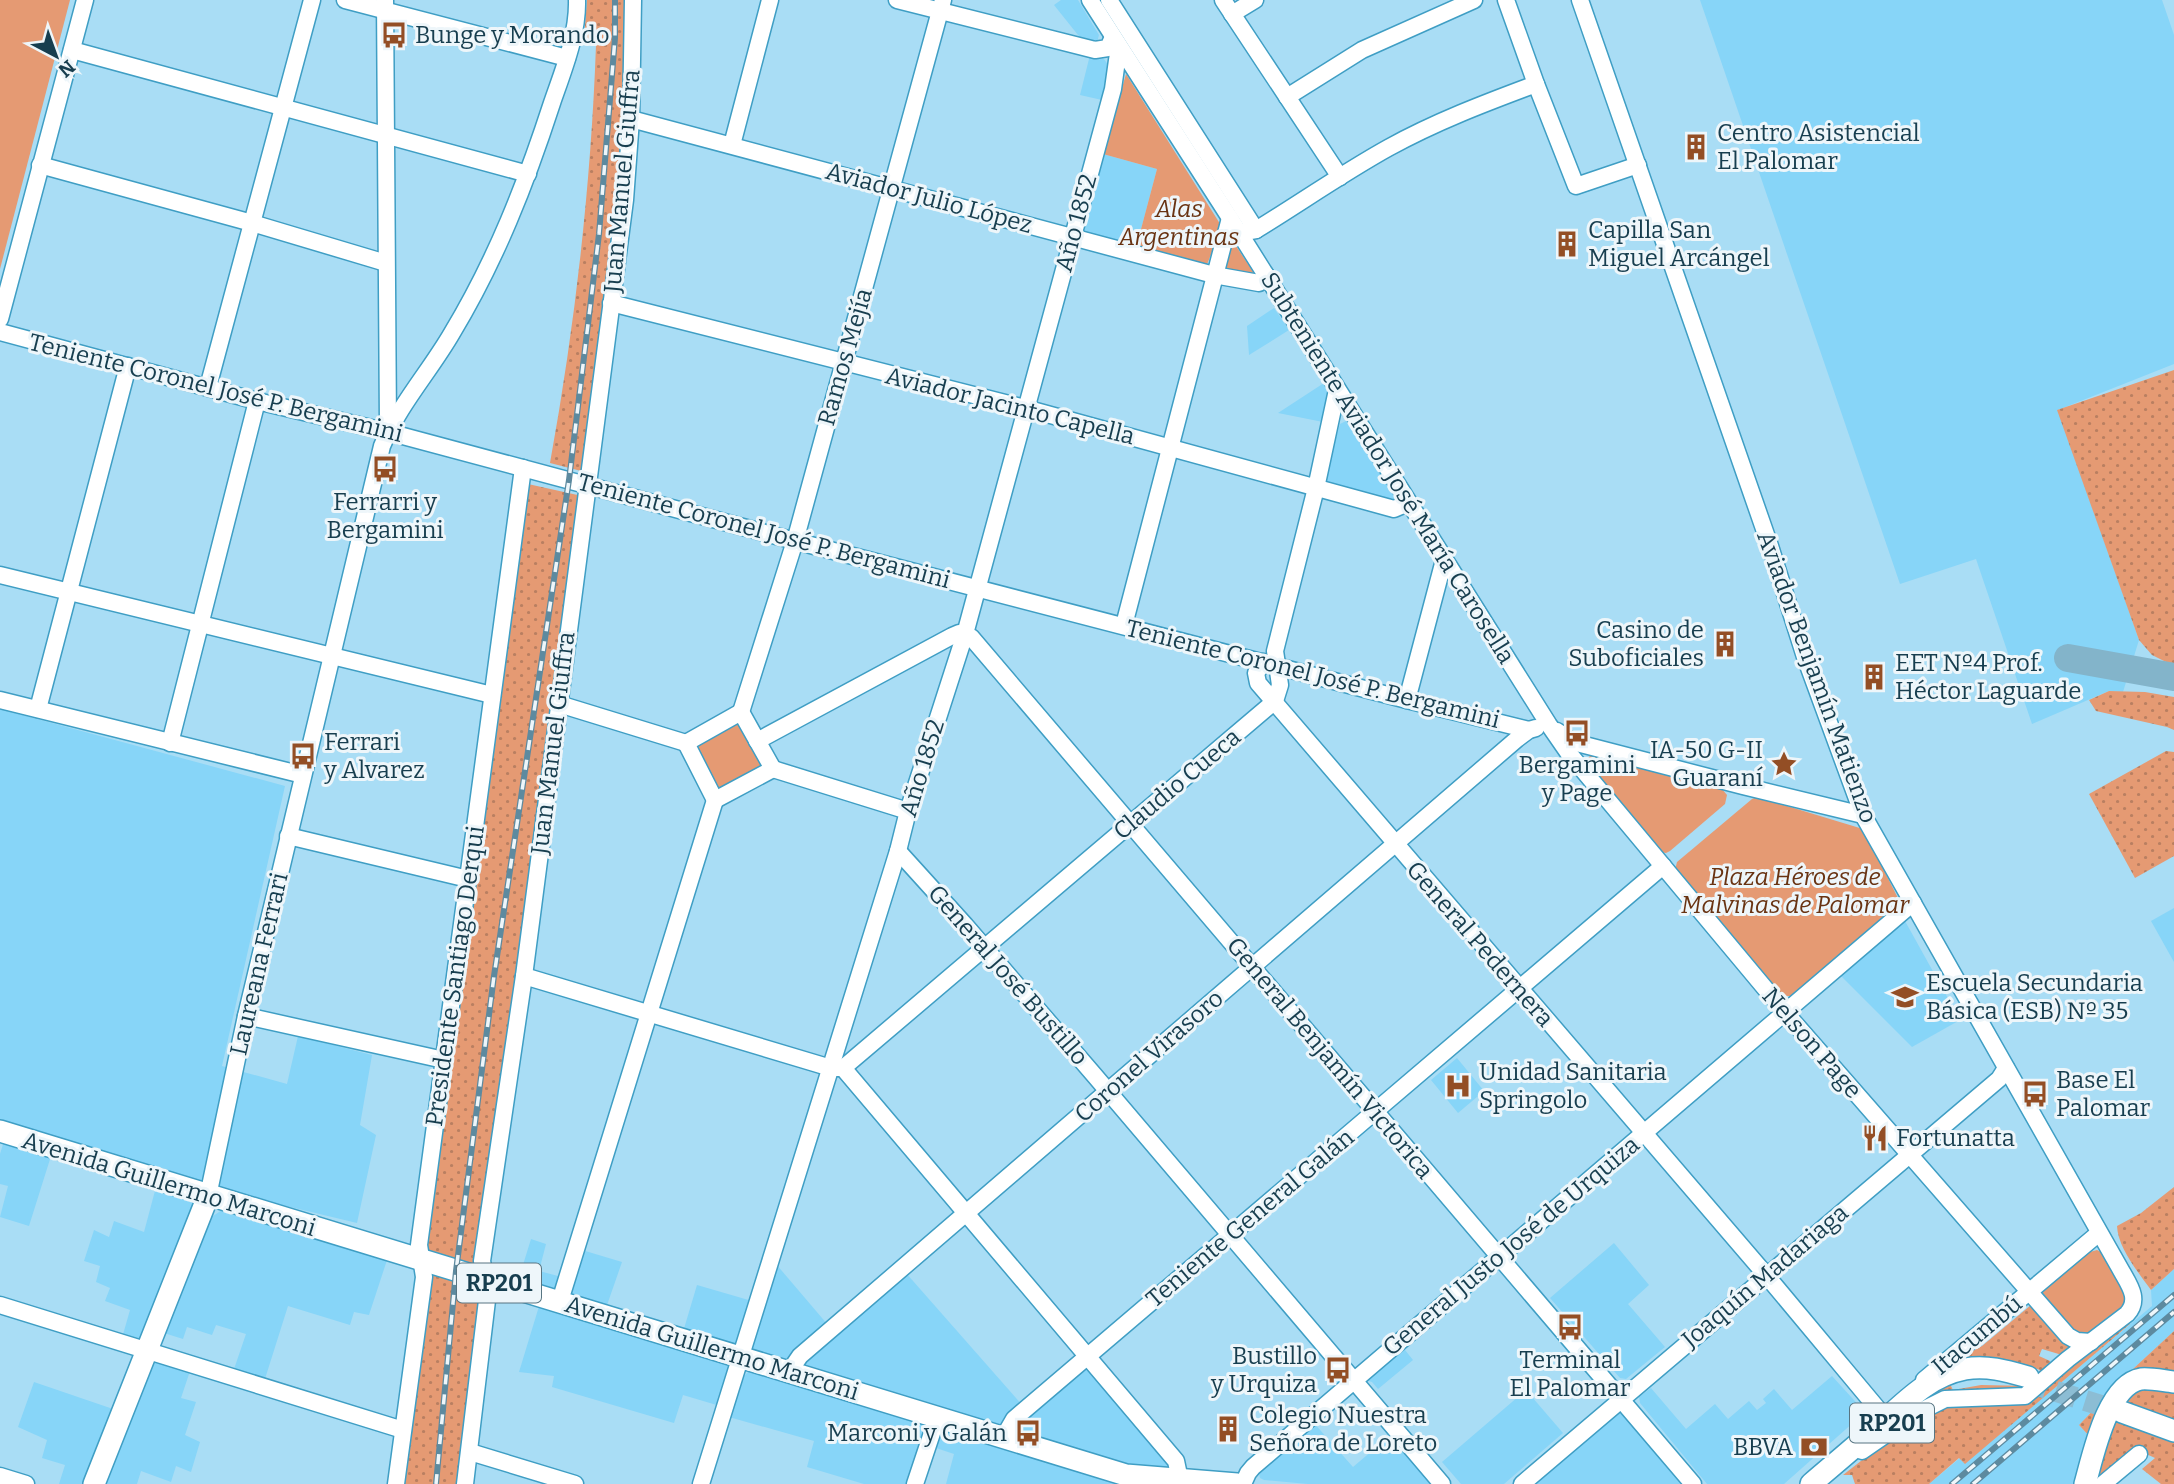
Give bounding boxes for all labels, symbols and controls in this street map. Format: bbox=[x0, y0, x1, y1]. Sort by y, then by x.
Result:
bus stop icon: Bunge y Morando bbox=[379, 20, 409, 50]
north arrow bbox=[21, 21, 91, 91]
place label: Bunge y Morando bbox=[415, 21, 610, 49]
text: N bbox=[53, 55, 80, 82]
street label: Juan Manuel Giuffra bbox=[598, 68, 646, 295]
place label: Centro Asistencial El Palomar bbox=[1717, 119, 1920, 175]
building icon: Centro Asistencial El Palomar bbox=[1681, 132, 1711, 162]
street label: Aviador Julio López bbox=[823, 157, 1035, 239]
street label: Año 1852 bbox=[1050, 171, 1102, 275]
park label: Alas Argentinas bbox=[1118, 195, 1239, 251]
place label: Capilla San Miguel Arcángel bbox=[1588, 216, 1770, 272]
building icon: Capilla San Miguel Arcángel bbox=[1552, 229, 1582, 259]
street label: Subteniente Aviador José María Carosella bbox=[1255, 267, 1521, 669]
street label: Ramos Mejía bbox=[812, 285, 878, 429]
street label: Teniente Coronel José P. Bergamini bbox=[26, 328, 406, 448]
street label: Aviador Jacinto Capella bbox=[883, 361, 1137, 451]
bus stop icon: Ferrarri y Bergamini bbox=[370, 454, 400, 484]
street label: Teniente Coronel José P. Bergamini bbox=[575, 468, 953, 594]
place label: Ferrarri y Bergamini bbox=[326, 488, 444, 544]
street label: Aviador Benjamín Matienzo bbox=[1751, 527, 1883, 827]
street label: Teniente Coronel José P. Bergamini bbox=[1123, 614, 1503, 734]
place label: Casino de Suboficiales bbox=[1568, 616, 1704, 672]
building icon: Casino de Suboficiales bbox=[1710, 629, 1740, 659]
street label: Juan Manuel Giuffra bbox=[525, 630, 581, 857]
place label: EET Nº4 Prof. Héctor Laguarde bbox=[1895, 649, 2081, 705]
building icon: EET Nº4 Prof. Héctor Laguarde bbox=[1859, 662, 1889, 692]
street label: Año 1852 bbox=[894, 716, 950, 820]
bus stop icon: Bergamini y Page bbox=[1562, 718, 1592, 748]
street label: Claudio Cueca bbox=[1108, 723, 1246, 845]
place label: Ferrari y Alvarez bbox=[323, 728, 425, 784]
place label: IA-50 G-II Guaraní bbox=[1650, 736, 1763, 792]
bus stop icon: Ferrari y Alvarez bbox=[288, 741, 318, 771]
place icon: IA-50 G-II Guaraní bbox=[1769, 749, 1799, 779]
place label: Bergamini y Page bbox=[1518, 751, 1636, 807]
street label: Presidente Santiago Derqui bbox=[420, 824, 490, 1128]
street label: General Pedernera bbox=[1401, 856, 1559, 1032]
park label: Plaza Héroes de Malvinas de Palomar bbox=[1681, 863, 1910, 919]
street label: Laureana Ferrari bbox=[224, 870, 294, 1058]
street label: General José Bustillo bbox=[922, 879, 1094, 1071]
street label: General Benjamín Victorica bbox=[1221, 932, 1439, 1184]
place label: Escuela Secundaria Básica (ESB) Nº 35 bbox=[1926, 969, 2143, 1025]
street label: Nelson Page bbox=[1757, 982, 1867, 1104]
school or university icon: Escuela Secundaria Básica (ESB) Nº 35 bbox=[1890, 982, 1920, 1012]
street label: Coronel Virasoro bbox=[1069, 984, 1229, 1128]
place label: Unidad Sanitaria Springolo bbox=[1479, 1058, 1667, 1114]
place label: Base El Palomar bbox=[2056, 1066, 2151, 1122]
hospital icon: Unidad Sanitaria Springolo bbox=[1443, 1071, 1473, 1101]
bus stop icon: Base El Palomar bbox=[2020, 1079, 2050, 1109]
street label: Teniente General Galán bbox=[1141, 1123, 1359, 1313]
restaurant icon: Fortunatta bbox=[1860, 1123, 1890, 1153]
place label: Fortunatta bbox=[1896, 1124, 2015, 1152]
street label: Avenida Guillermo Marconi bbox=[19, 1126, 319, 1242]
street label: General Justo José de Urquiza bbox=[1377, 1130, 1645, 1362]
street label: Joaquín Madariaga bbox=[1676, 1198, 1854, 1354]
road number: RP201 bbox=[457, 1264, 541, 1302]
street label: Itacumbú bbox=[1926, 1289, 2028, 1381]
street label: Avenida Guillermo Marconi bbox=[562, 1290, 862, 1406]
bus stop icon: Terminal El Palomar bbox=[1555, 1312, 1585, 1342]
place label: Bustillo y Urquiza bbox=[1210, 1342, 1317, 1398]
place label: Terminal El Palomar bbox=[1510, 1346, 1631, 1402]
bus stop icon: Bustillo y Urquiza bbox=[1323, 1355, 1353, 1385]
place label: Colegio Nuestra Señora de Loreto bbox=[1249, 1401, 1437, 1457]
road number: RP201 bbox=[1850, 1404, 1934, 1442]
building icon: Colegio Nuestra Señora de Loreto bbox=[1213, 1414, 1243, 1444]
bus stop icon: Marconi y Galán bbox=[1013, 1418, 1043, 1448]
place label: Marconi y Galán bbox=[827, 1419, 1007, 1447]
bank icon: BBVA bbox=[1799, 1432, 1829, 1462]
place label: BBVA bbox=[1733, 1433, 1793, 1461]

